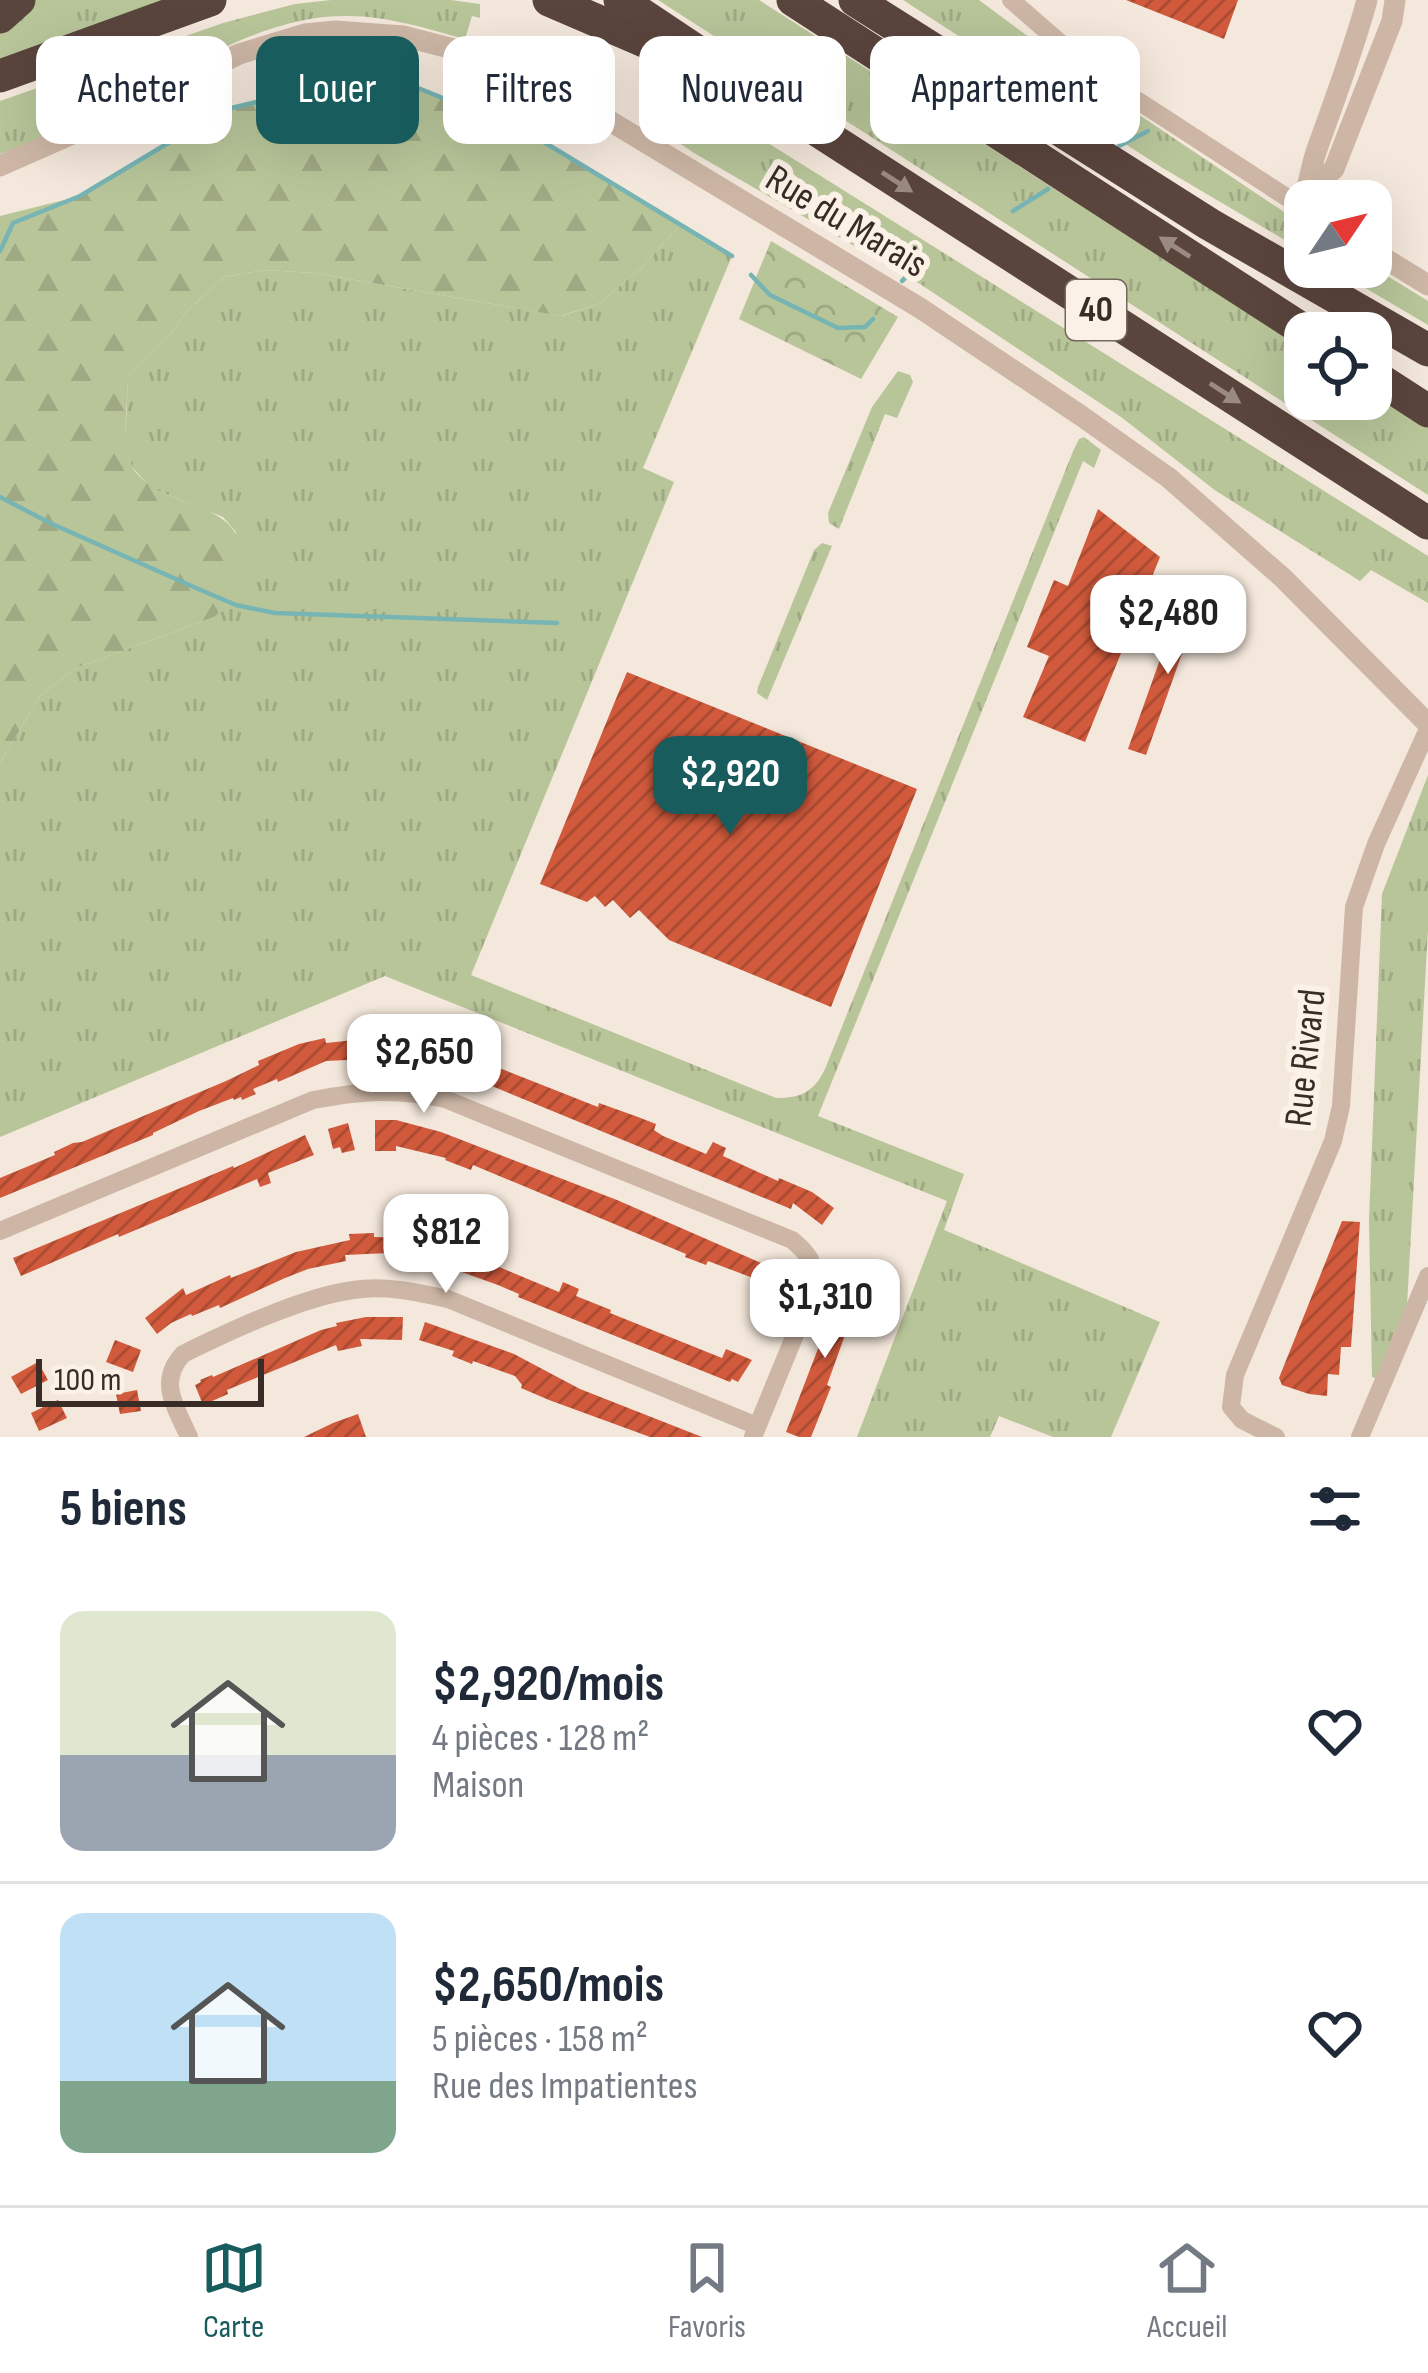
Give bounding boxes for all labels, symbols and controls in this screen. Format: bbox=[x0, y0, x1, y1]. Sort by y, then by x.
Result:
chip: Acheter bbox=[36, 36, 232, 144]
chip: Louer bbox=[256, 36, 419, 144]
chip: Filtres bbox=[443, 36, 615, 144]
chip: Nouveau bbox=[639, 36, 846, 144]
chip: Appartement bbox=[870, 36, 1140, 144]
street label: Rue du Marais bbox=[757, 156, 935, 288]
one-way arrow bbox=[880, 171, 914, 192]
north arrow bbox=[1284, 180, 1392, 288]
map controls bbox=[1284, 180, 1392, 420]
one-way arrow bbox=[1158, 236, 1191, 258]
road number: 40 bbox=[1066, 280, 1126, 340]
button: locate bbox=[1284, 312, 1392, 420]
one-way arrow bbox=[1208, 382, 1242, 403]
pin: $2,480 bbox=[1070, 575, 1266, 677]
text: $2,480 bbox=[1117, 590, 1219, 637]
pin: $2,920 bbox=[632, 736, 828, 838]
text: $2,920 bbox=[680, 751, 780, 798]
street label: Rue Rivard bbox=[1275, 987, 1337, 1129]
pin: $2,650 bbox=[326, 1014, 522, 1116]
text: $2,650 bbox=[374, 1029, 474, 1076]
pin: $812 bbox=[375, 1194, 517, 1296]
text: $812 bbox=[410, 1209, 482, 1256]
pin: $1,310 bbox=[727, 1259, 923, 1361]
text: $1,310 bbox=[777, 1274, 873, 1321]
scale bar bbox=[36, 1353, 264, 1406]
text: 100 m bbox=[54, 1360, 121, 1400]
icon: filters bbox=[1302, 1476, 1368, 1542]
text: 5 biens bbox=[60, 1479, 187, 1540]
text: $2,920/mois bbox=[432, 1654, 664, 1715]
icon: home bbox=[156, 1659, 300, 1803]
icon: heart bbox=[1302, 1698, 1368, 1764]
text: 4 pièces · 128 m² bbox=[432, 1715, 649, 1762]
text: Maison bbox=[432, 1762, 524, 1809]
text: $2,650/mois bbox=[432, 1955, 664, 2016]
icon: home bbox=[156, 1961, 300, 2105]
icon: heart bbox=[1302, 2000, 1368, 2066]
text: 5 pièces · 158 m² bbox=[432, 2016, 648, 2063]
text: Rue des Impatientes bbox=[432, 2063, 697, 2110]
tab: Carte bbox=[201, 2235, 267, 2347]
tab: Favoris bbox=[668, 2235, 746, 2347]
tab: Accueil bbox=[1147, 2235, 1227, 2347]

